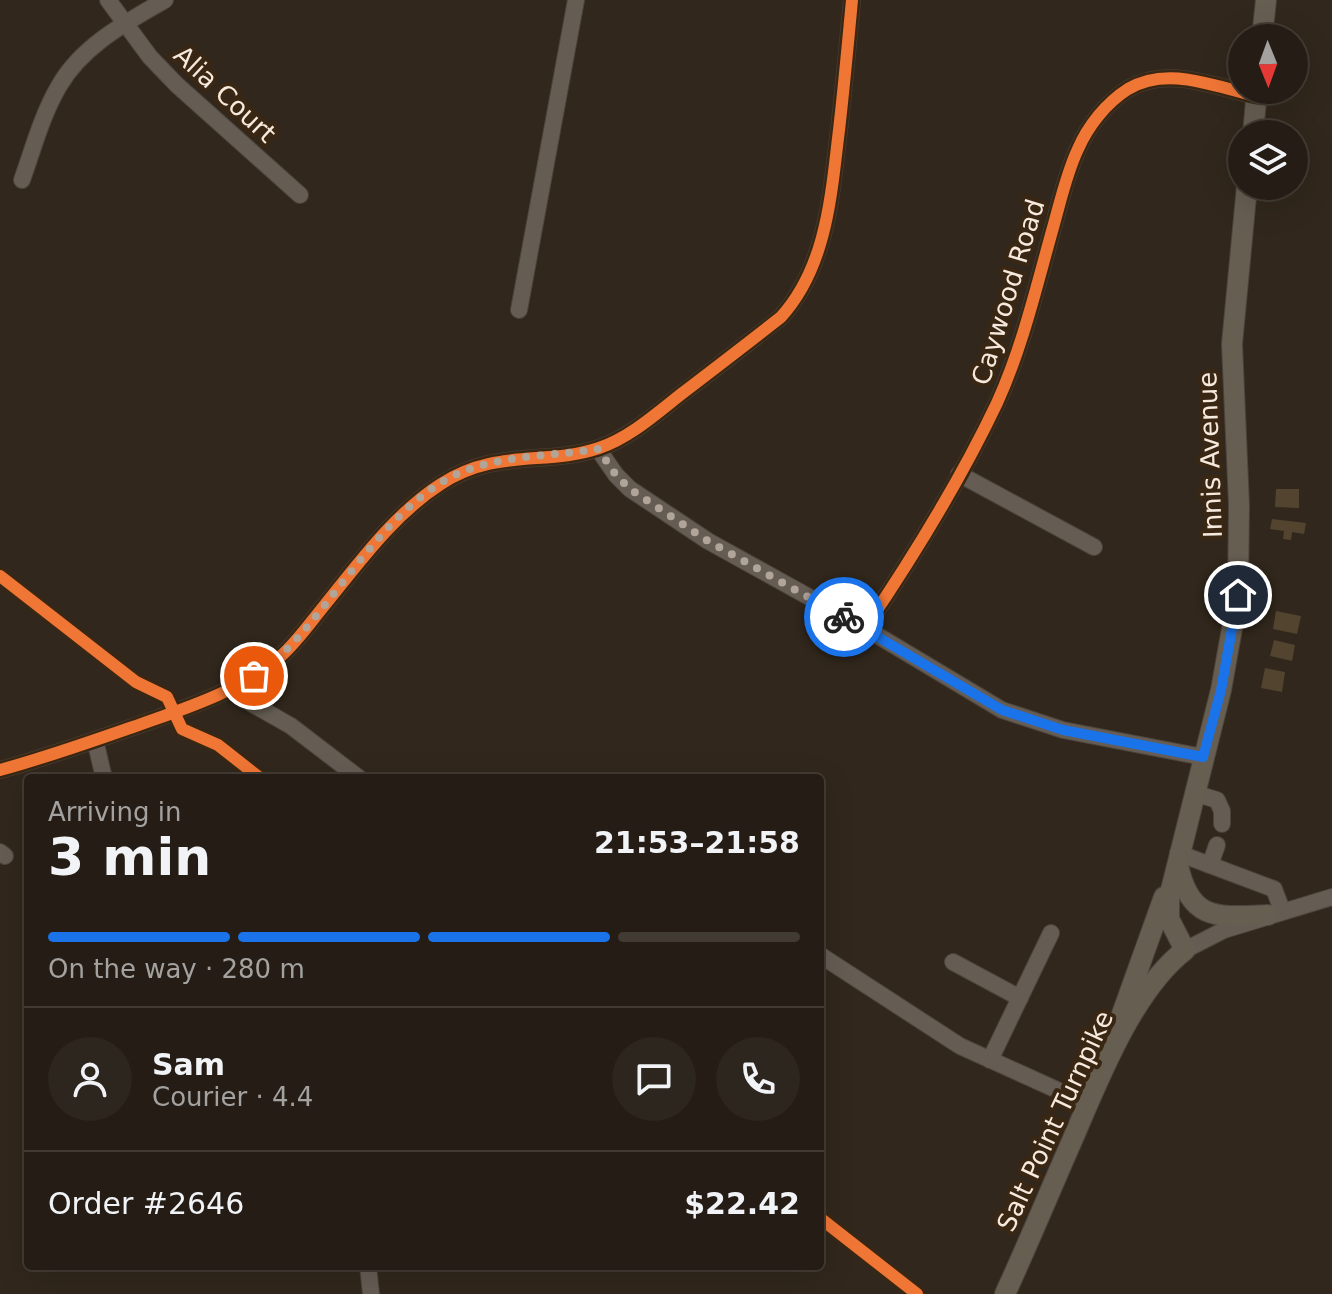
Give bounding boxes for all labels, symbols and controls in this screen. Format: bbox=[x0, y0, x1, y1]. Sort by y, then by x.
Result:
north arrow bbox=[1228, 24, 1308, 104]
map controls bbox=[1228, 24, 1308, 200]
street label: Alia Court bbox=[168, 39, 282, 149]
button: layers bbox=[1228, 120, 1308, 200]
street label: Caywood Road bbox=[966, 196, 1050, 388]
street label: Innis Avenue bbox=[1192, 371, 1228, 539]
pin bbox=[1204, 561, 1272, 629]
icon: home bbox=[1216, 573, 1260, 617]
courier bbox=[804, 577, 884, 657]
icon: bike bbox=[822, 595, 866, 639]
pin bbox=[220, 642, 288, 710]
icon: bag bbox=[232, 654, 276, 698]
text: Arriving in bbox=[48, 797, 182, 827]
text: 21:53–21:58 bbox=[594, 825, 800, 860]
text: 3 min bbox=[48, 827, 211, 887]
text: On the way · 280 m bbox=[48, 954, 305, 984]
street label: Salt Point Turnpike bbox=[991, 1006, 1119, 1236]
button: person bbox=[48, 1037, 132, 1121]
button: chat bbox=[612, 1037, 696, 1121]
button: phone bbox=[716, 1037, 800, 1121]
text: Sam bbox=[152, 1047, 225, 1082]
text: Courier · 4.4 bbox=[152, 1082, 313, 1112]
text: Order #2646 bbox=[48, 1186, 244, 1221]
text: $22.42 bbox=[684, 1186, 800, 1221]

